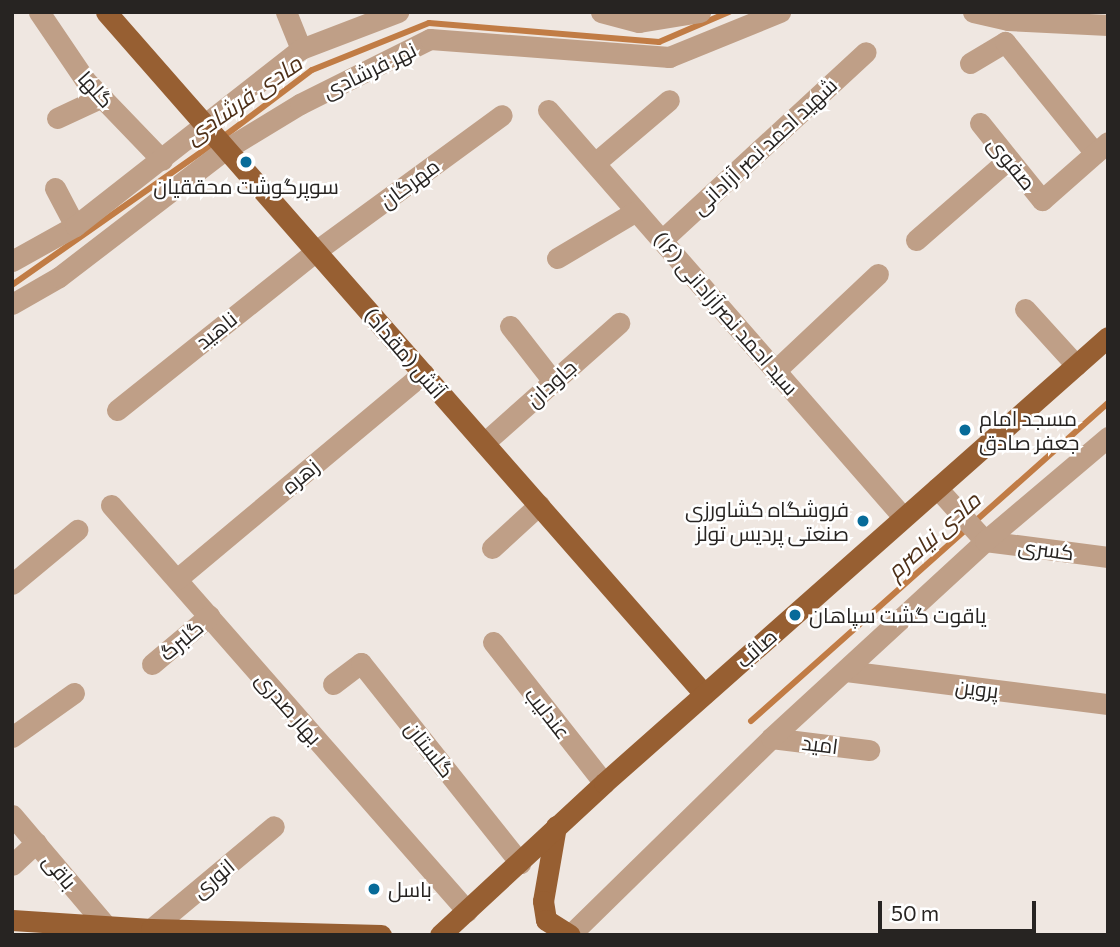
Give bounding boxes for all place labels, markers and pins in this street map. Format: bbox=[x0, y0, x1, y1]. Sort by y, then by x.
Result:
marker: سوپرگوشت محققیان bbox=[238, 154, 254, 170]
place label: سوپرگوشت محققیان bbox=[153, 173, 339, 199]
place label: مسجد امام جعفر صادق bbox=[979, 405, 1079, 455]
marker: مسجد امام جعفر صادق bbox=[957, 422, 973, 438]
place label: فروشگاه کشاورزی صنعتی پردیس تولز bbox=[685, 496, 849, 546]
marker: فروشگاه کشاورزی صنعتی پردیس تولز bbox=[855, 513, 871, 529]
place label: یاقوت گشت سپاهان bbox=[809, 602, 986, 628]
marker: یاقوت گشت سپاهان bbox=[787, 607, 803, 623]
place label: باسل bbox=[388, 876, 432, 902]
marker: باسل bbox=[366, 881, 382, 897]

